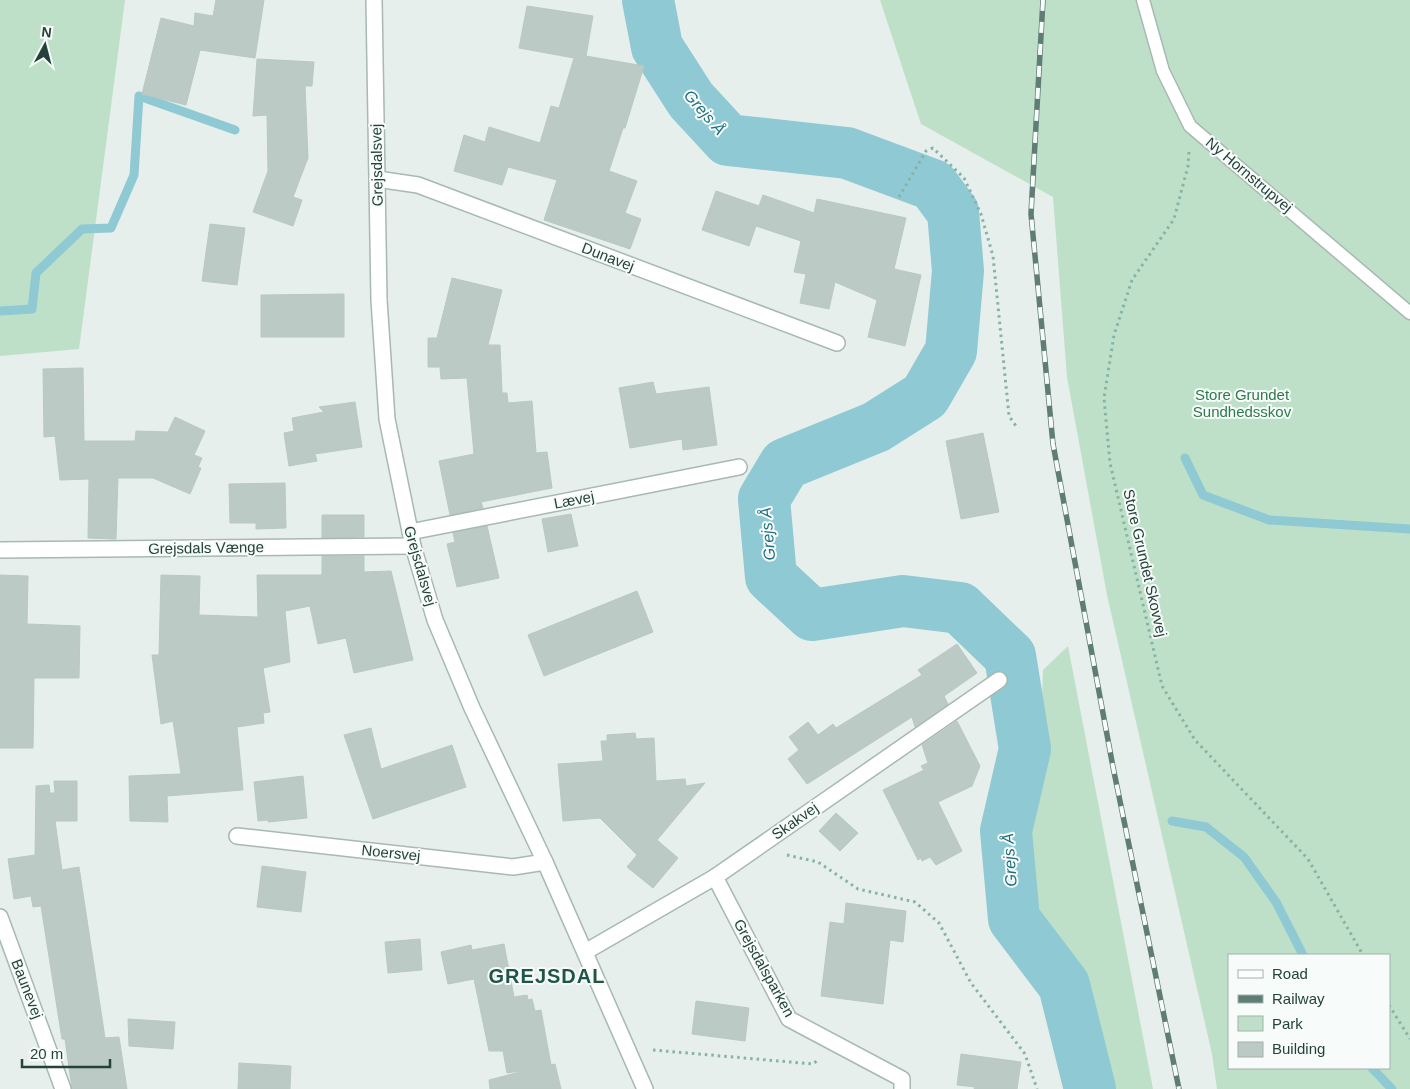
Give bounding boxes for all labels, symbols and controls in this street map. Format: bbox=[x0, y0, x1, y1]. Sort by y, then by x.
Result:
north arrow bbox=[20, 20, 70, 70]
text: N bbox=[41, 24, 53, 41]
water label: Grejs Å bbox=[681, 86, 729, 138]
street label: Grejsdalsvej bbox=[367, 124, 386, 206]
street label: Ny Hornstrupvej bbox=[1203, 134, 1296, 216]
street label: Dunavej bbox=[579, 239, 637, 274]
park label: Store Grundet Sundhedsskov bbox=[1193, 386, 1292, 420]
street label: Lævej bbox=[552, 487, 596, 512]
street label: Store Grundet Skovvej bbox=[1120, 487, 1171, 638]
water label: Grejs Å bbox=[756, 507, 778, 561]
street label: Grejsdalsvej bbox=[401, 524, 440, 608]
street label: Grejsdals Vænge bbox=[148, 538, 264, 557]
street label: Skakvej bbox=[768, 799, 821, 843]
water label: Grejs Å bbox=[998, 833, 1020, 887]
street label: Noersvej bbox=[361, 841, 421, 864]
street label: Grejsdalsparken bbox=[731, 916, 798, 1020]
legend bbox=[1228, 954, 1390, 1069]
street label: Baunevej bbox=[8, 957, 47, 1021]
district label: GREJSDAL bbox=[489, 965, 605, 987]
text: Road bbox=[1272, 965, 1308, 982]
text: Railway bbox=[1272, 990, 1325, 1007]
text: Park bbox=[1272, 1015, 1303, 1032]
scale bar bbox=[22, 1036, 110, 1068]
text: Building bbox=[1272, 1040, 1325, 1057]
text: 20 m bbox=[30, 1045, 63, 1062]

